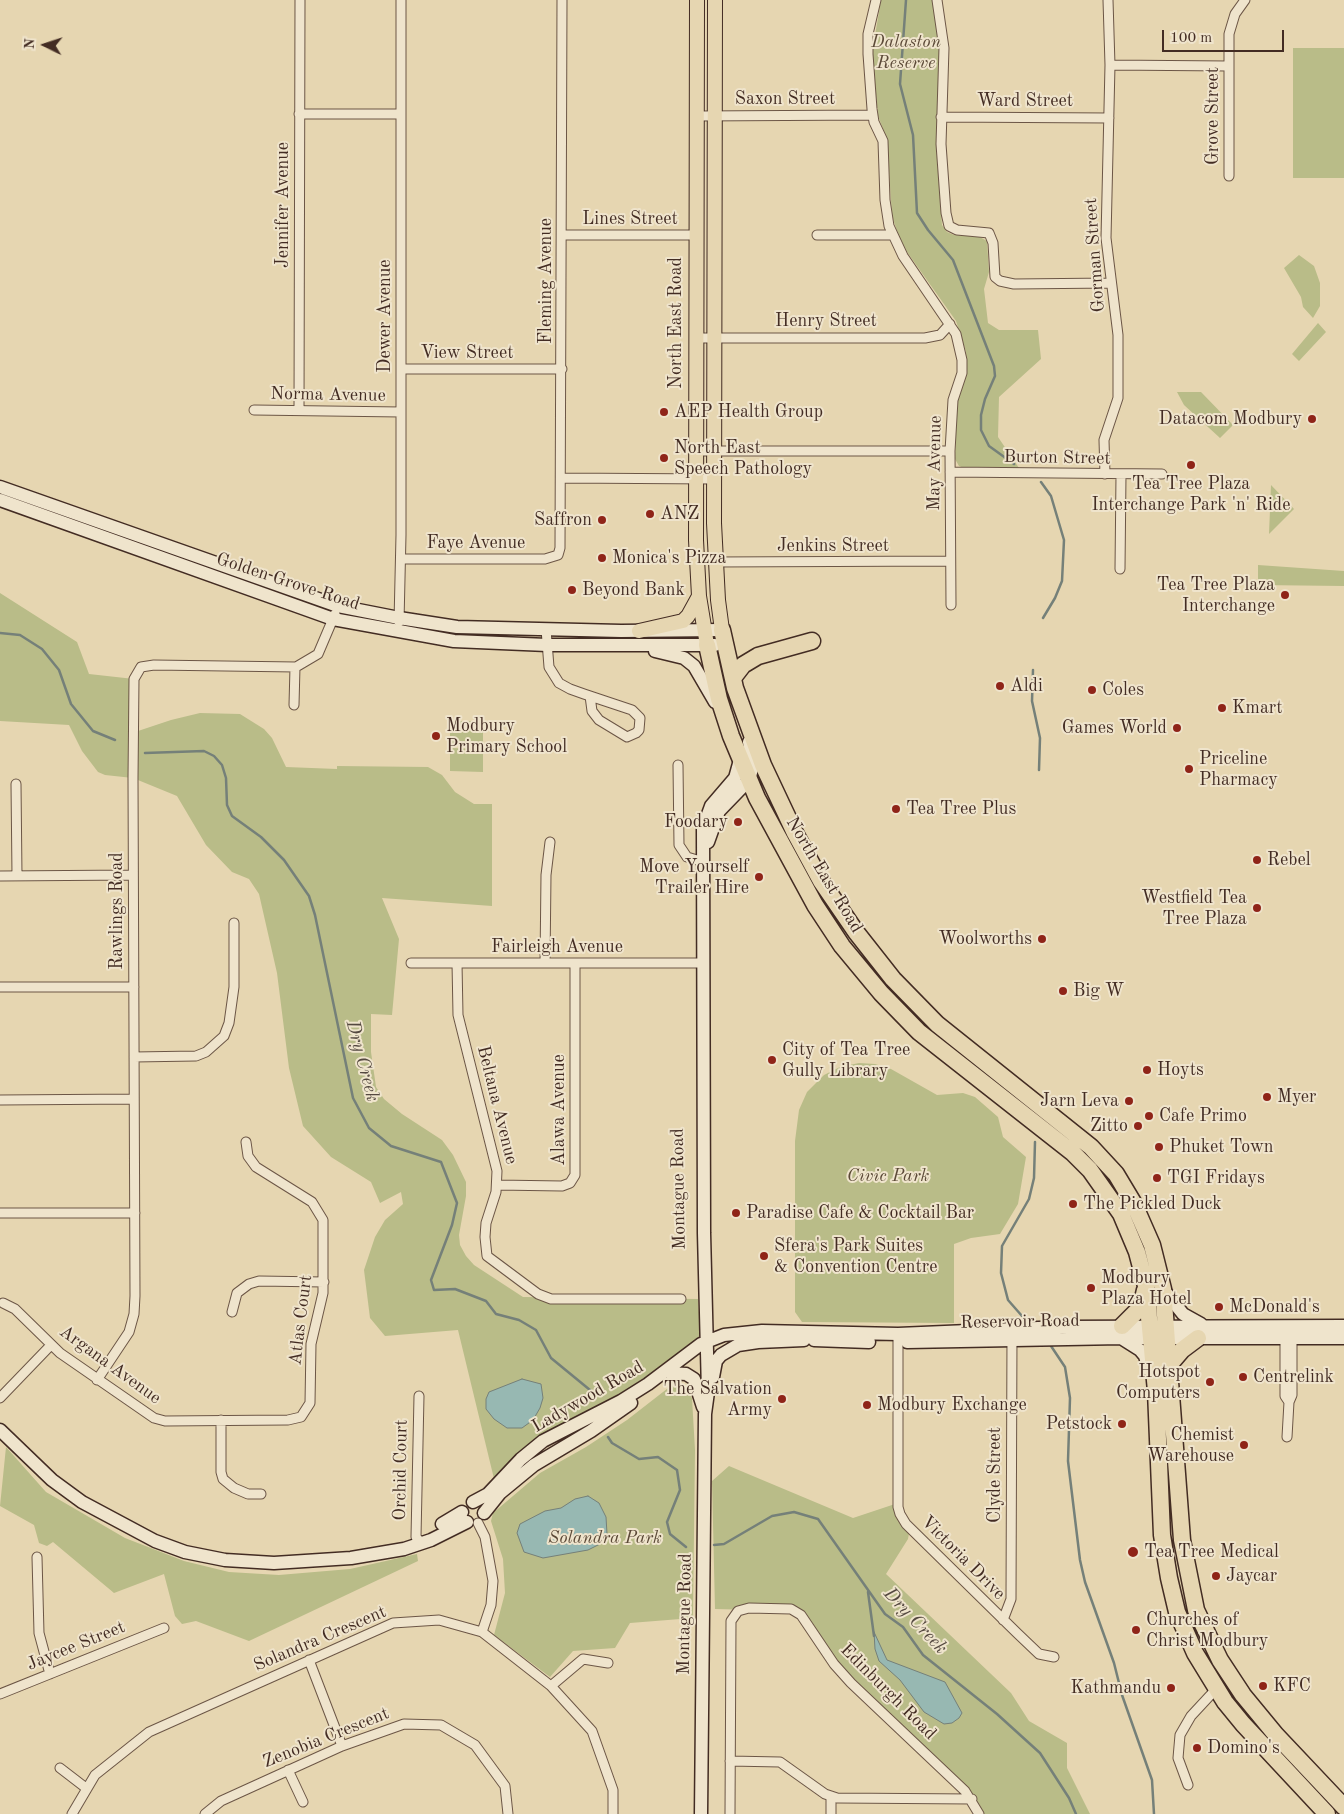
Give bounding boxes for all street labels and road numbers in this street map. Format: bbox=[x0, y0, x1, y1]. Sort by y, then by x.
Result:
street label: Grove Street bbox=[1202, 67, 1224, 165]
street label: Saxon Street bbox=[735, 88, 835, 110]
street label: Ward Street bbox=[977, 90, 1073, 112]
street label: Jennifer Avenue bbox=[272, 142, 294, 268]
street label: Gorman Street bbox=[1080, 197, 1110, 313]
street label: Lines Street bbox=[582, 208, 678, 230]
street label: Fleming Avenue bbox=[535, 218, 557, 344]
street label: North East Road bbox=[665, 257, 687, 389]
street label: Dewer Avenue bbox=[374, 259, 396, 373]
street label: Henry Street bbox=[775, 310, 877, 332]
street label: View Street bbox=[421, 342, 513, 364]
street label: Norma Avenue bbox=[270, 383, 386, 407]
street label: May Avenue bbox=[923, 415, 947, 511]
street label: Burton Street bbox=[1003, 446, 1111, 470]
street label: Faye Avenue bbox=[427, 532, 525, 554]
street label: Jenkins Street bbox=[777, 535, 889, 557]
street label: Golden Grove Road bbox=[213, 549, 363, 615]
street label: North East Road bbox=[781, 813, 867, 937]
street label: Rawlings Road bbox=[106, 852, 128, 970]
street label: Fairleigh Avenue bbox=[491, 936, 623, 958]
street label: Beltana Avenue bbox=[472, 1043, 522, 1167]
street label: Alawa Avenue bbox=[548, 1054, 570, 1166]
street label: Montague Road bbox=[667, 1128, 691, 1250]
street label: Atlas Court bbox=[285, 1274, 317, 1366]
street label: Reservoir Road bbox=[960, 1310, 1080, 1334]
street label: Argana Avenue bbox=[55, 1321, 165, 1409]
street label: Ladywood Road bbox=[528, 1356, 648, 1438]
street label: Orchid Court bbox=[389, 1419, 413, 1521]
street label: Clyde Street bbox=[984, 1427, 1006, 1523]
street label: Victoria Drive bbox=[916, 1511, 1010, 1605]
street label: Montague Road bbox=[673, 1553, 697, 1675]
street label: Solandra Crescent bbox=[250, 1601, 390, 1677]
street label: Jaycee Street bbox=[24, 1616, 128, 1676]
street label: Edinburgh Road bbox=[835, 1639, 941, 1745]
street label: Zenobia Crescent bbox=[260, 1703, 392, 1773]

